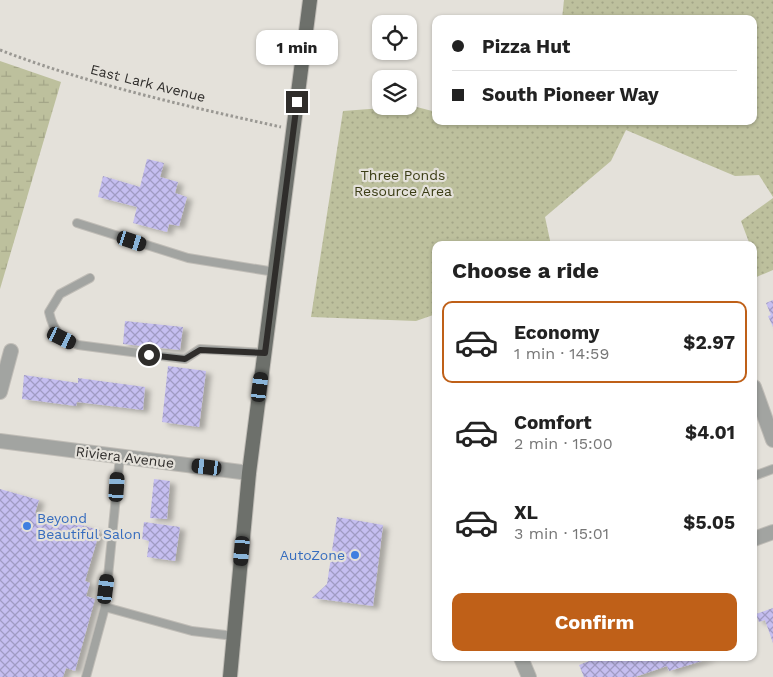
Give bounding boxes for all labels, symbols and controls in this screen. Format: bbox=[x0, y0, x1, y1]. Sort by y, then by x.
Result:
map controls bbox=[372, 15, 417, 115]
button: locate bbox=[372, 15, 417, 60]
callout: 1 min bbox=[256, 29, 338, 64]
text: Pizza Hut bbox=[482, 35, 570, 58]
text: 1 min bbox=[276, 38, 318, 57]
street label: East Lark Avenue bbox=[89, 61, 207, 105]
button: layers bbox=[372, 70, 417, 115]
text: South Pioneer Way bbox=[482, 83, 659, 106]
route end bbox=[286, 91, 308, 113]
park label: Three Ponds Resource Area bbox=[354, 167, 452, 199]
car bbox=[115, 229, 148, 253]
text: Choose a ride bbox=[452, 258, 599, 283]
icon: car bbox=[454, 320, 499, 365]
text: Economy bbox=[514, 321, 599, 344]
car bbox=[45, 325, 78, 351]
text: $2.97 bbox=[683, 331, 735, 354]
route start bbox=[138, 344, 160, 366]
text: 1 min · 14:59 bbox=[514, 344, 609, 363]
car bbox=[250, 371, 269, 403]
icon: car bbox=[454, 410, 499, 455]
text: Comfort bbox=[514, 411, 592, 434]
text: $4.01 bbox=[685, 421, 735, 444]
text: 2 min · 15:00 bbox=[514, 434, 613, 453]
street label: Riviera Avenue bbox=[75, 443, 175, 471]
car bbox=[191, 458, 222, 476]
car bbox=[108, 472, 125, 502]
icon: car bbox=[454, 500, 499, 545]
text: XL bbox=[514, 501, 538, 524]
place label: Beyond Beautiful Salon bbox=[37, 510, 141, 542]
text: $5.05 bbox=[683, 511, 735, 534]
marker: Beyond Beautiful Salon bbox=[21, 520, 33, 532]
text: 3 min · 15:01 bbox=[514, 524, 609, 543]
car bbox=[233, 535, 250, 567]
place label: AutoZone bbox=[280, 547, 345, 563]
marker: AutoZone bbox=[349, 549, 361, 561]
car bbox=[96, 573, 115, 605]
button: Confirm bbox=[452, 593, 737, 651]

